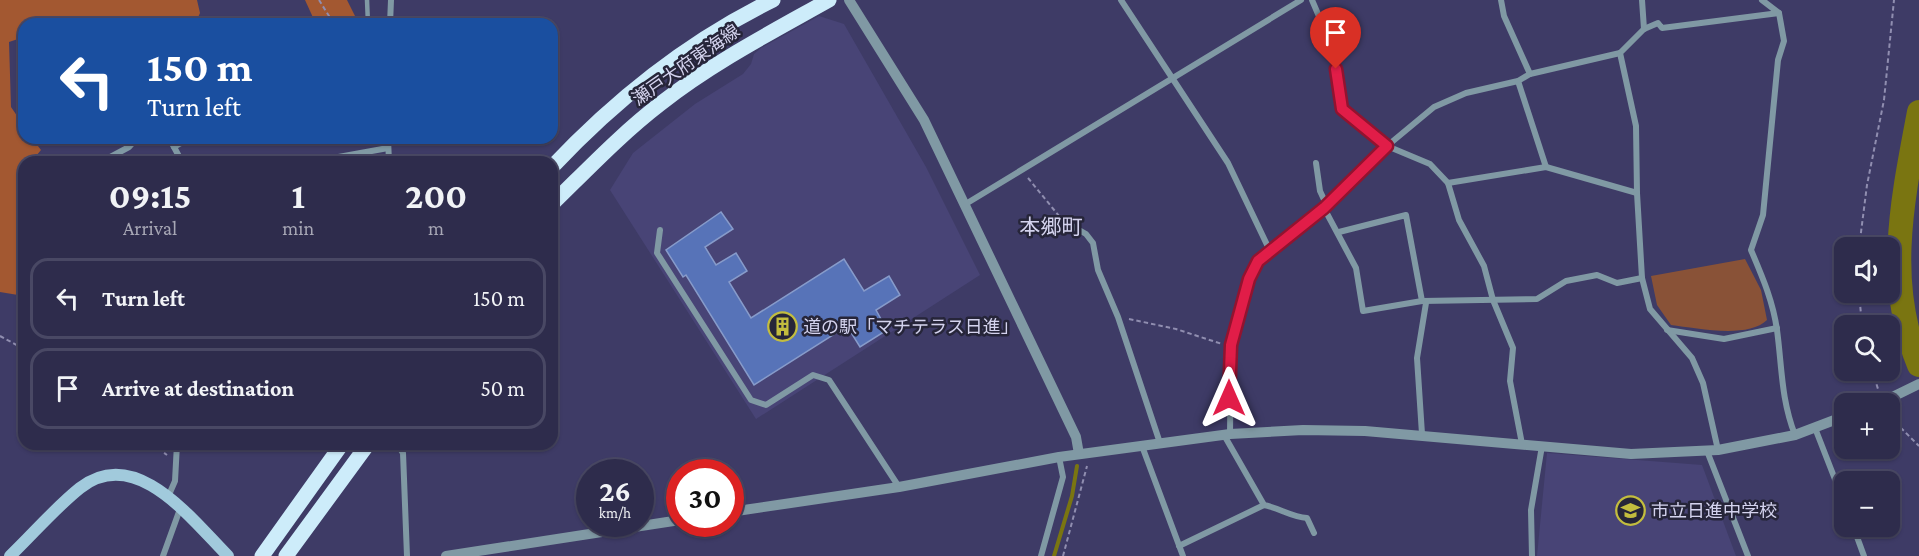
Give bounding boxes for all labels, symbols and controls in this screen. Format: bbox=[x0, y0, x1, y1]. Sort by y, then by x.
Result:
pin bbox=[1310, 7, 1361, 69]
icon: arrive bbox=[1319, 16, 1352, 49]
street label: 瀬戸大府東海線 bbox=[629, 21, 743, 109]
icon: left bbox=[48, 42, 126, 120]
text: 150 m bbox=[147, 43, 252, 90]
text: Turn left bbox=[147, 92, 241, 122]
text: 09:15 bbox=[109, 176, 191, 216]
text: 1 bbox=[292, 176, 305, 216]
text: 200 bbox=[405, 176, 467, 216]
district label: 本郷町 bbox=[1020, 215, 1083, 239]
text: Arrival bbox=[123, 217, 177, 239]
text: min bbox=[282, 217, 314, 239]
text: m bbox=[428, 217, 444, 239]
map controls bbox=[1834, 237, 1900, 537]
button: sound bbox=[1834, 237, 1900, 303]
icon: left bbox=[51, 282, 84, 315]
text: Turn left bbox=[102, 286, 185, 311]
text: 150 m bbox=[473, 286, 525, 311]
building icon: 道の駅「マチテラス日進」 bbox=[766, 311, 798, 343]
button: search bbox=[1834, 315, 1900, 381]
place label: 道の駅「マチテラス日進」 bbox=[803, 317, 1019, 337]
position arrow bbox=[1197, 366, 1261, 430]
icon: arrive bbox=[51, 372, 84, 405]
text: Arrive at destination bbox=[102, 376, 294, 401]
text: 50 m bbox=[480, 376, 525, 401]
button: + bbox=[1834, 393, 1900, 459]
speed limit sign: 30 bbox=[666, 459, 744, 537]
button: − bbox=[1834, 471, 1900, 537]
text: 26 bbox=[599, 474, 631, 507]
school or university icon: 市立日進中学校 bbox=[1614, 495, 1646, 527]
place label: 市立日進中学校 bbox=[1651, 501, 1777, 521]
text: km/h bbox=[599, 505, 631, 521]

